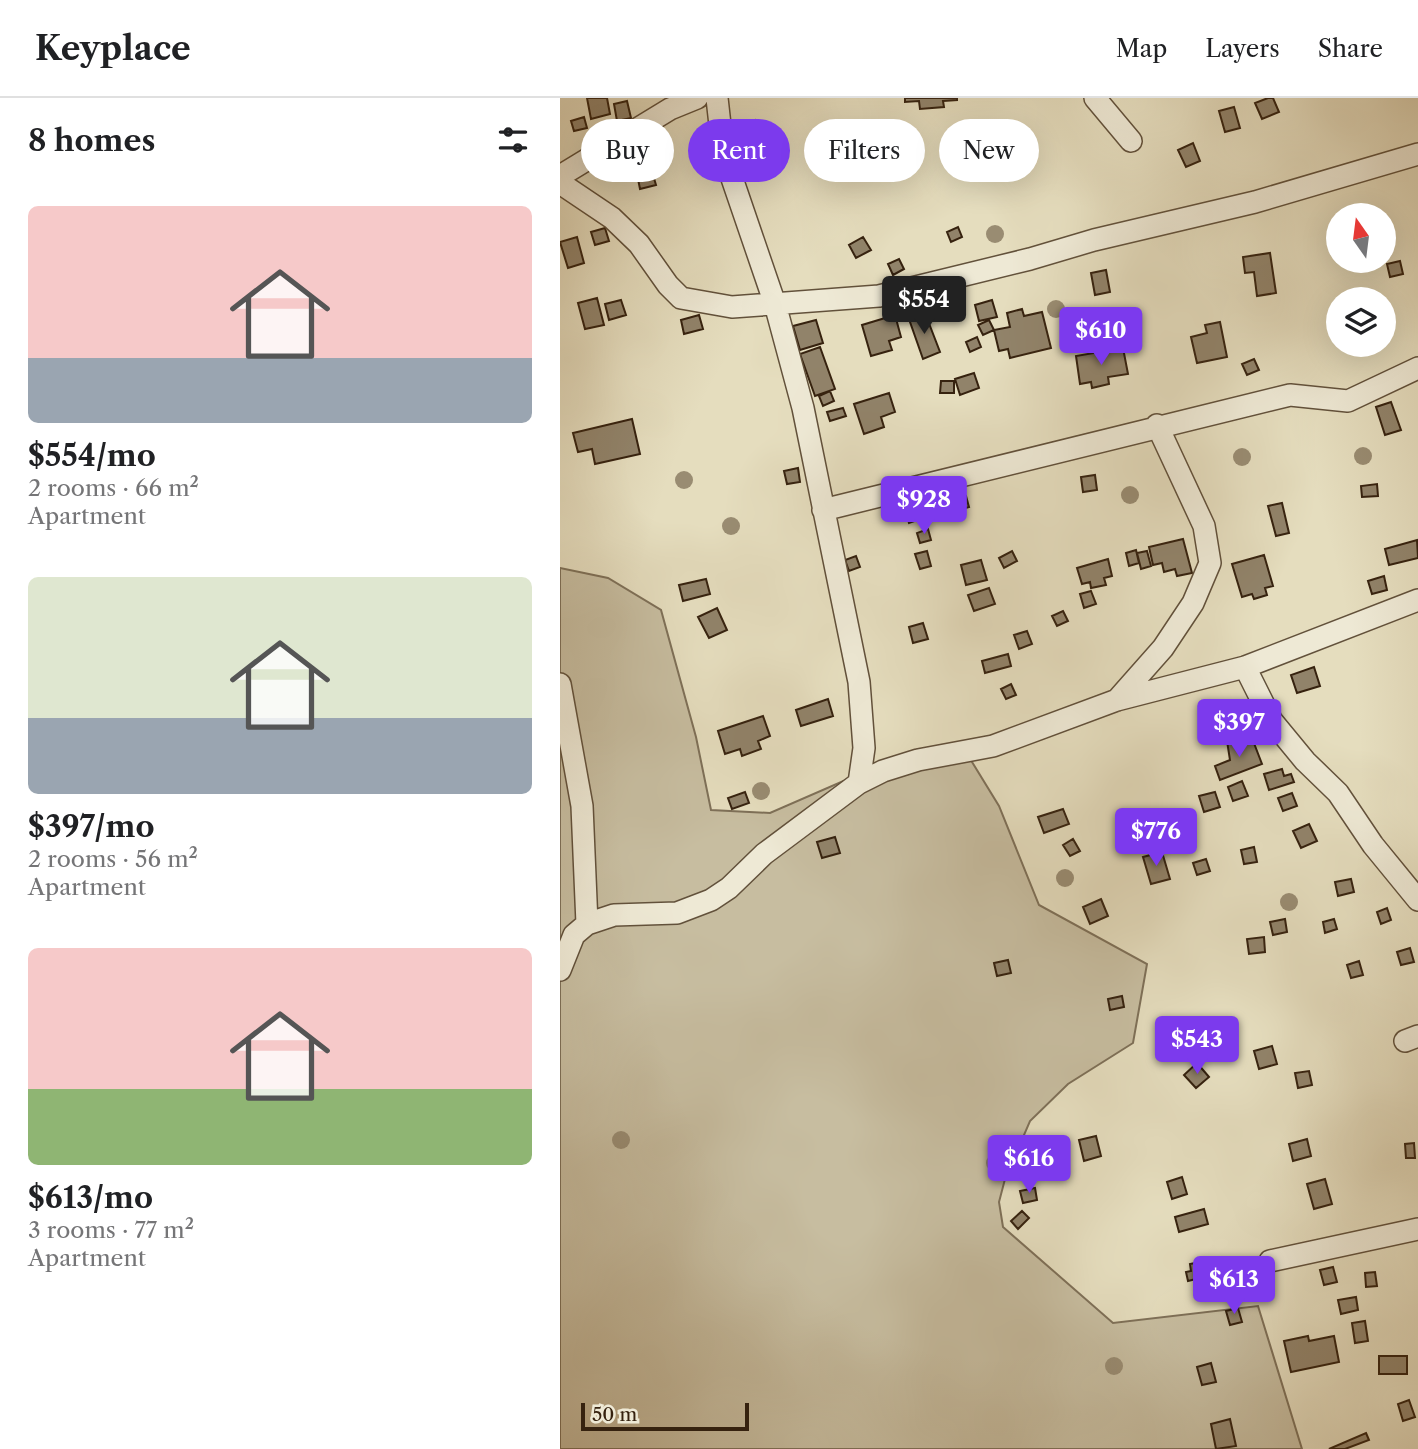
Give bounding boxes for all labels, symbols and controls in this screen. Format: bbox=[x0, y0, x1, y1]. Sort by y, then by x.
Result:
text: Keyplace bbox=[35, 28, 191, 69]
text: Map bbox=[1116, 34, 1167, 63]
text: Layers bbox=[1205, 34, 1280, 63]
text: Share bbox=[1318, 34, 1383, 63]
chip: Buy bbox=[581, 119, 674, 182]
chip: Rent bbox=[688, 119, 790, 182]
chip: Filters bbox=[804, 119, 925, 182]
chip: New bbox=[939, 119, 1039, 182]
icon: filters bbox=[494, 121, 532, 159]
text: 8 homes bbox=[28, 122, 155, 159]
north arrow bbox=[1326, 203, 1396, 273]
map controls bbox=[1326, 203, 1396, 357]
icon: home bbox=[217, 251, 343, 377]
pin: $554 bbox=[883, 276, 965, 336]
text: $554 bbox=[898, 285, 950, 313]
button: layers bbox=[1326, 287, 1396, 357]
pin: $610 bbox=[1060, 308, 1142, 367]
text: $610 bbox=[1075, 316, 1127, 344]
text: $554/mo bbox=[28, 437, 156, 474]
text: 2 rooms · 66 m² bbox=[28, 474, 199, 502]
pin: $928 bbox=[883, 476, 965, 536]
text: $928 bbox=[897, 485, 951, 513]
text: Apartment bbox=[28, 502, 146, 530]
icon: home bbox=[217, 622, 343, 748]
pin: $397 bbox=[1198, 700, 1280, 759]
text: $397 bbox=[1213, 708, 1265, 736]
text: $397/mo bbox=[28, 808, 154, 845]
pin: $776 bbox=[1115, 808, 1197, 868]
text: $776 bbox=[1131, 817, 1181, 845]
text: 2 rooms · 56 m² bbox=[28, 845, 198, 873]
text: Apartment bbox=[28, 873, 146, 901]
icon: home bbox=[217, 993, 343, 1119]
pin: $543 bbox=[1156, 1016, 1238, 1076]
text: $543 bbox=[1171, 1025, 1223, 1053]
pin: $616 bbox=[988, 1136, 1070, 1195]
text: $616 bbox=[1004, 1144, 1054, 1172]
text: $613/mo bbox=[28, 1179, 153, 1216]
text: 3 rooms · 77 m² bbox=[28, 1216, 194, 1244]
text: Apartment bbox=[28, 1244, 146, 1272]
pin: $613 bbox=[1193, 1256, 1275, 1316]
text: $613 bbox=[1209, 1265, 1259, 1293]
scale bar bbox=[581, 1400, 749, 1432]
text: 50 m bbox=[592, 1403, 637, 1426]

